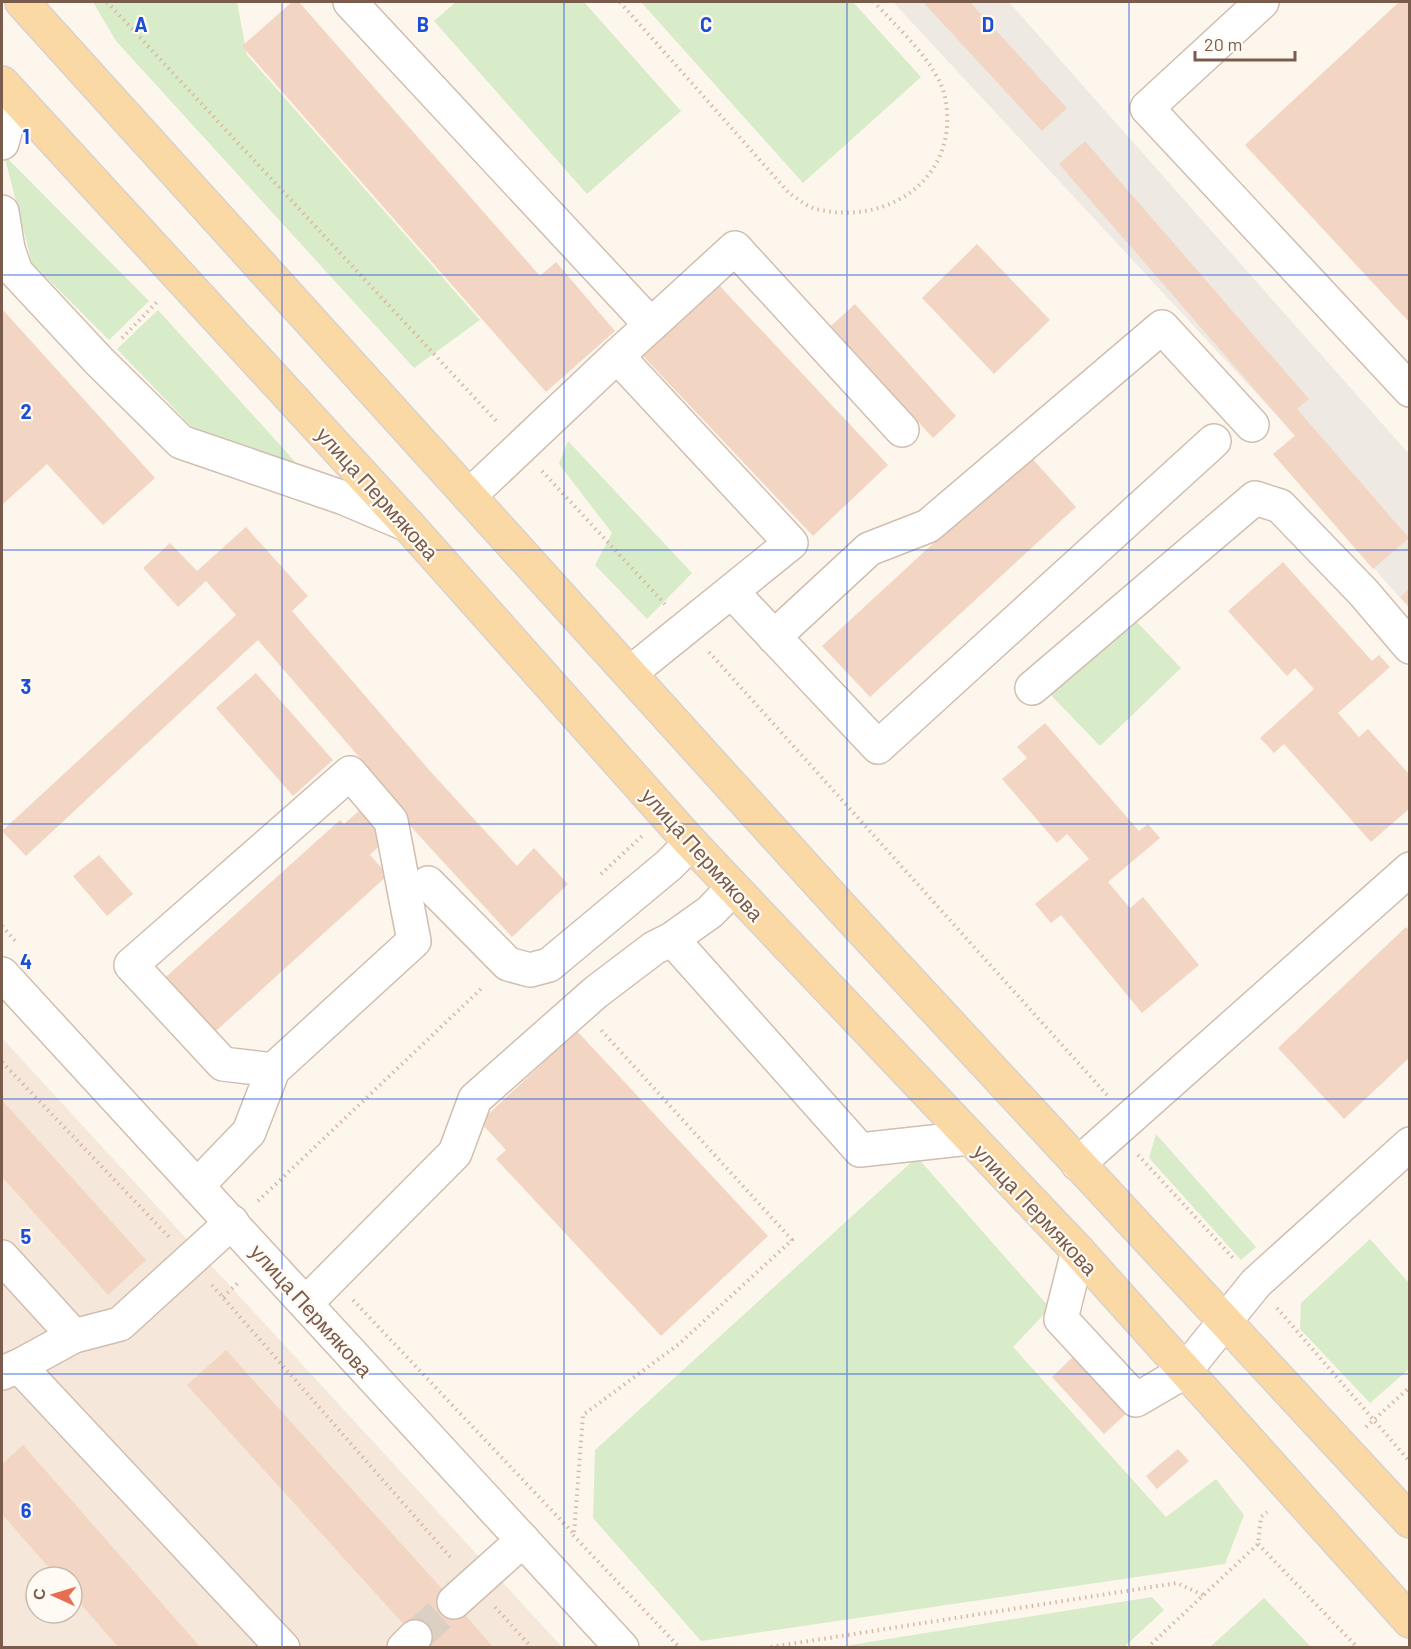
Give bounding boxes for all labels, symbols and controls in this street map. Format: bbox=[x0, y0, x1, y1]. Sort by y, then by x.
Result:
text: A bbox=[134, 12, 148, 36]
text: B bbox=[417, 12, 429, 36]
text: C bbox=[700, 12, 712, 36]
text: D bbox=[982, 12, 994, 36]
scale bar bbox=[1195, 24, 1296, 62]
text: 20 m bbox=[1204, 33, 1242, 55]
text: 1 bbox=[22, 124, 30, 148]
text: 2 bbox=[20, 399, 32, 423]
street label: улица Пермякова bbox=[312, 422, 444, 565]
text: 3 bbox=[21, 674, 31, 698]
street label: улица Пермякова bbox=[637, 783, 769, 926]
text: 4 bbox=[20, 949, 32, 973]
street label: улица Пермякова bbox=[969, 1138, 1103, 1280]
text: 5 bbox=[21, 1224, 32, 1248]
street label: улица Пермякова bbox=[246, 1239, 378, 1382]
text: 6 bbox=[21, 1498, 32, 1522]
north arrow bbox=[24, 1565, 84, 1625]
text: С bbox=[29, 1587, 48, 1600]

